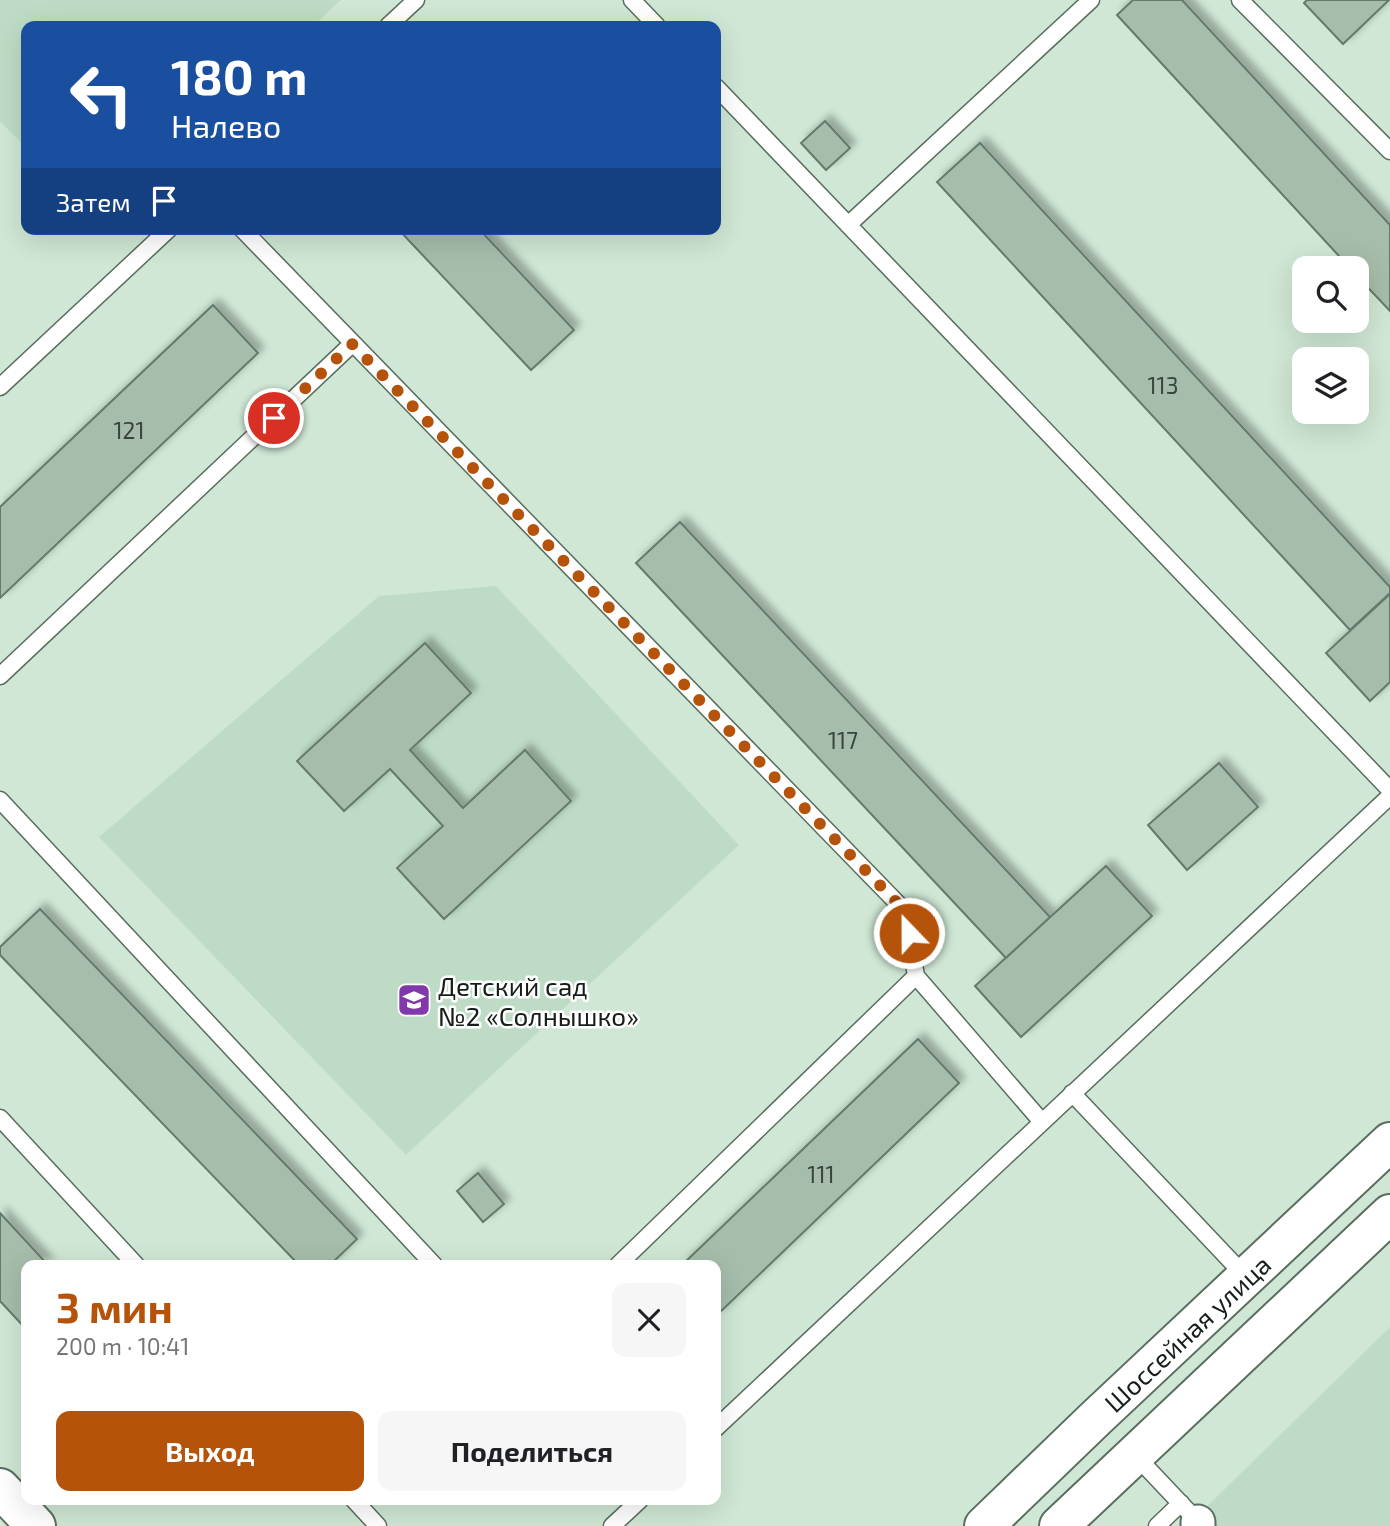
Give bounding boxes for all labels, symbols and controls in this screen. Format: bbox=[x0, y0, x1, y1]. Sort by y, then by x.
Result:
text: 180 m bbox=[171, 46, 307, 105]
icon: left bbox=[56, 49, 147, 140]
text: Налево bbox=[171, 106, 281, 144]
icon: arrive bbox=[145, 182, 183, 220]
text: Затем bbox=[56, 186, 131, 217]
map controls bbox=[1292, 256, 1369, 424]
button: search bbox=[1292, 256, 1369, 333]
button: layers bbox=[1292, 347, 1369, 424]
house number: 113 bbox=[1147, 371, 1179, 399]
pin bbox=[244, 388, 304, 448]
icon: arrive bbox=[255, 399, 293, 437]
house number: 121 bbox=[113, 416, 145, 444]
house number: 117 bbox=[828, 726, 858, 754]
position arrow bbox=[872, 896, 946, 970]
place label: Детский сад №2 «Солнышко» bbox=[438, 970, 639, 1031]
school or university icon: Детский сад №2 «Солнышко» bbox=[395, 981, 433, 1019]
house number: 111 bbox=[807, 1160, 835, 1188]
street label: Шоссейная улица bbox=[1098, 1248, 1277, 1419]
text: 3 мин bbox=[56, 1281, 173, 1331]
button: close bbox=[612, 1283, 686, 1357]
text: 200 m · 10:41 bbox=[56, 1332, 189, 1360]
button: Выход bbox=[56, 1411, 364, 1491]
button: Поделиться bbox=[378, 1411, 686, 1491]

